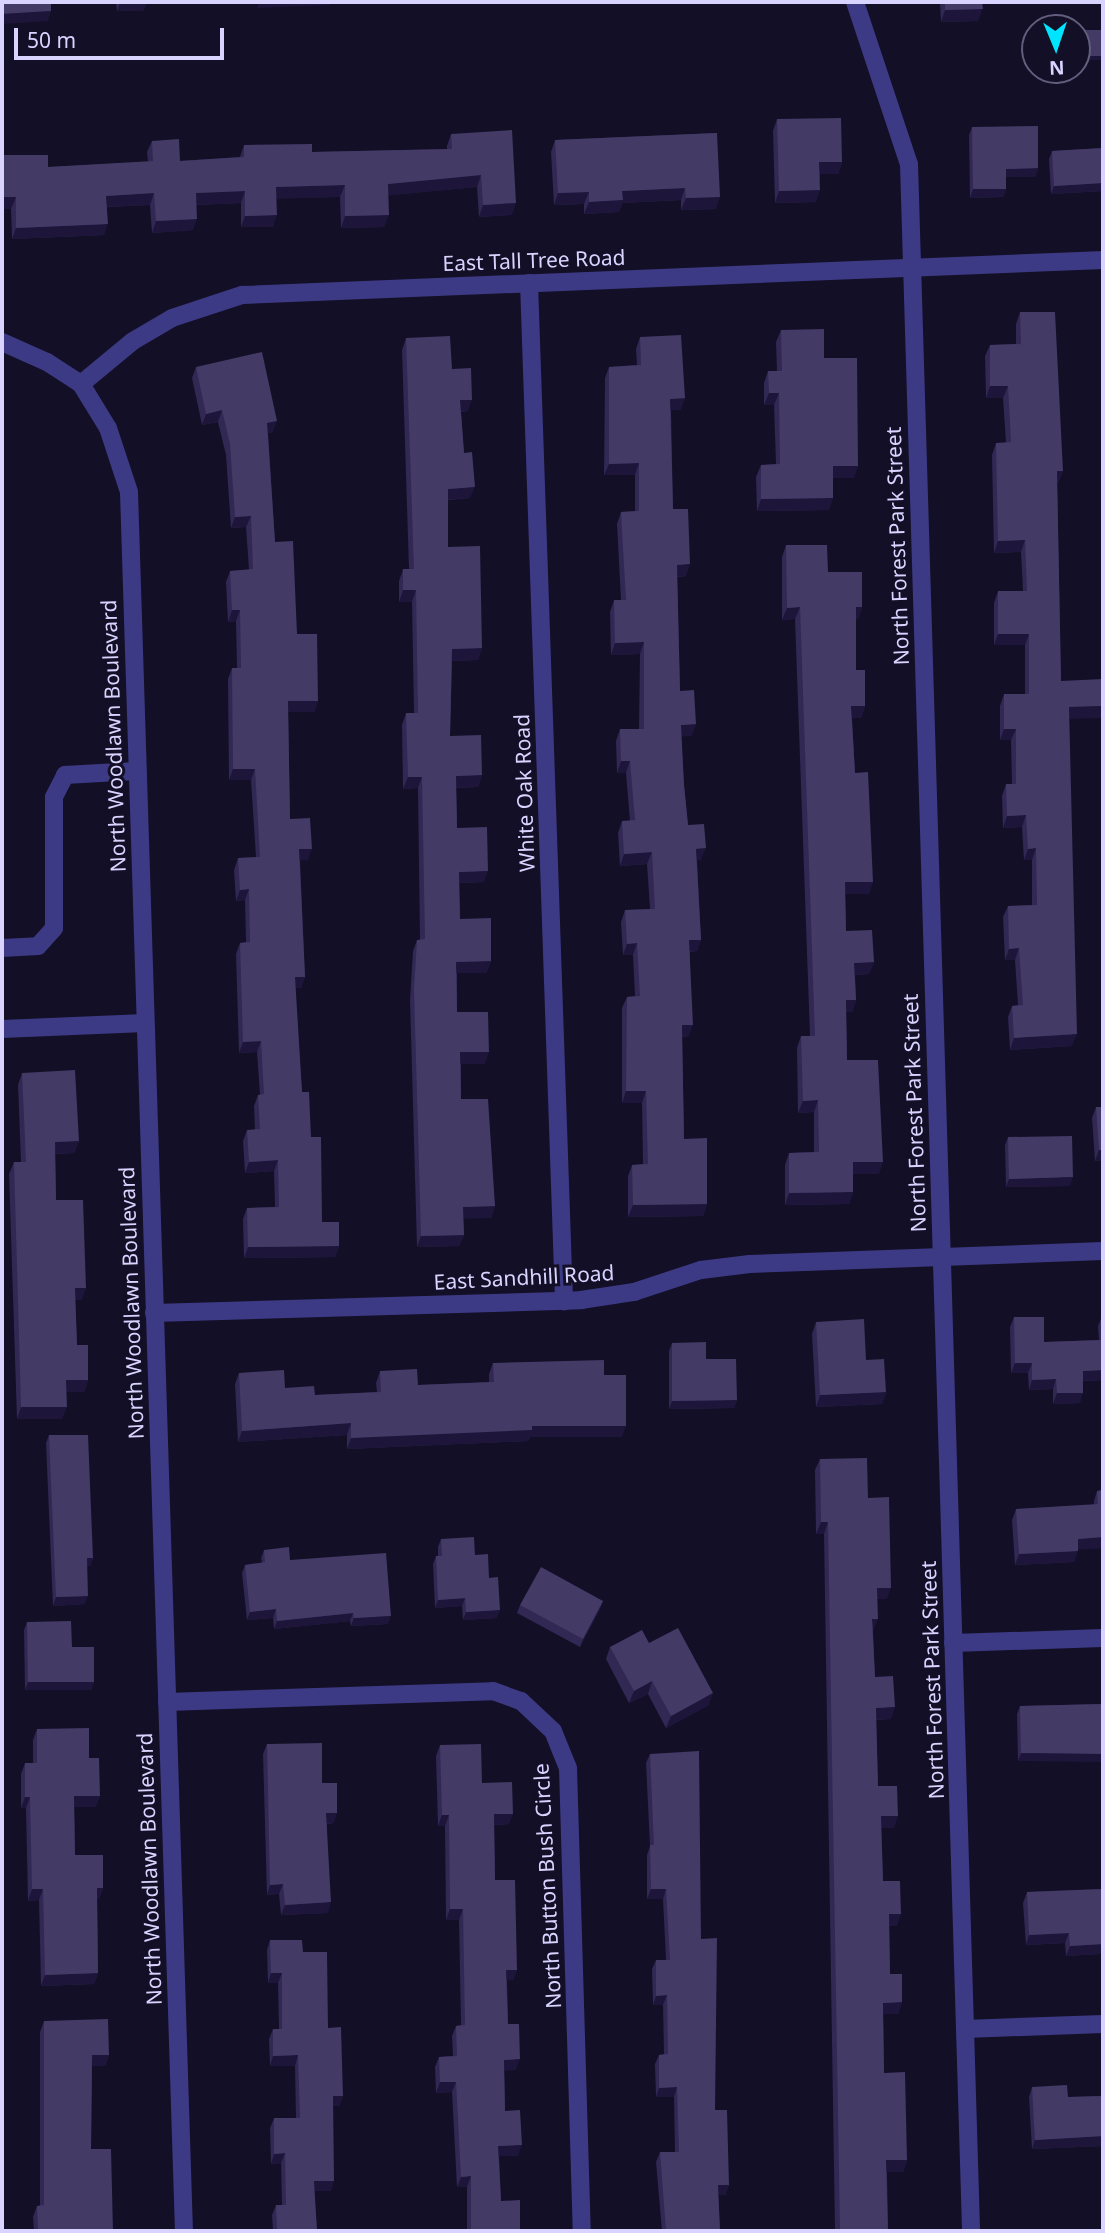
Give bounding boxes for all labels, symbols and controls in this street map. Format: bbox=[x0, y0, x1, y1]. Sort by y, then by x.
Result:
scale bar bbox=[18, 14, 228, 58]
north arrow bbox=[1021, 14, 1091, 84]
text: 50 m bbox=[27, 26, 76, 54]
text: N bbox=[1048, 55, 1065, 81]
street label: East Tall Tree Road bbox=[442, 244, 626, 276]
street label: North Forest Park Street bbox=[880, 426, 914, 666]
street label: North Woodlawn Boulevard bbox=[96, 599, 130, 873]
street label: White Oak Road bbox=[509, 714, 539, 872]
street label: North Forest Park Street bbox=[897, 993, 931, 1233]
street label: North Woodlawn Boulevard bbox=[114, 1166, 148, 1440]
street label: East Sandhill Road bbox=[433, 1260, 615, 1294]
street label: North Forest Park Street bbox=[915, 1560, 949, 1800]
street label: North Woodlawn Boulevard bbox=[132, 1732, 166, 2006]
street label: North Button Bush Circle bbox=[528, 1763, 566, 2009]

